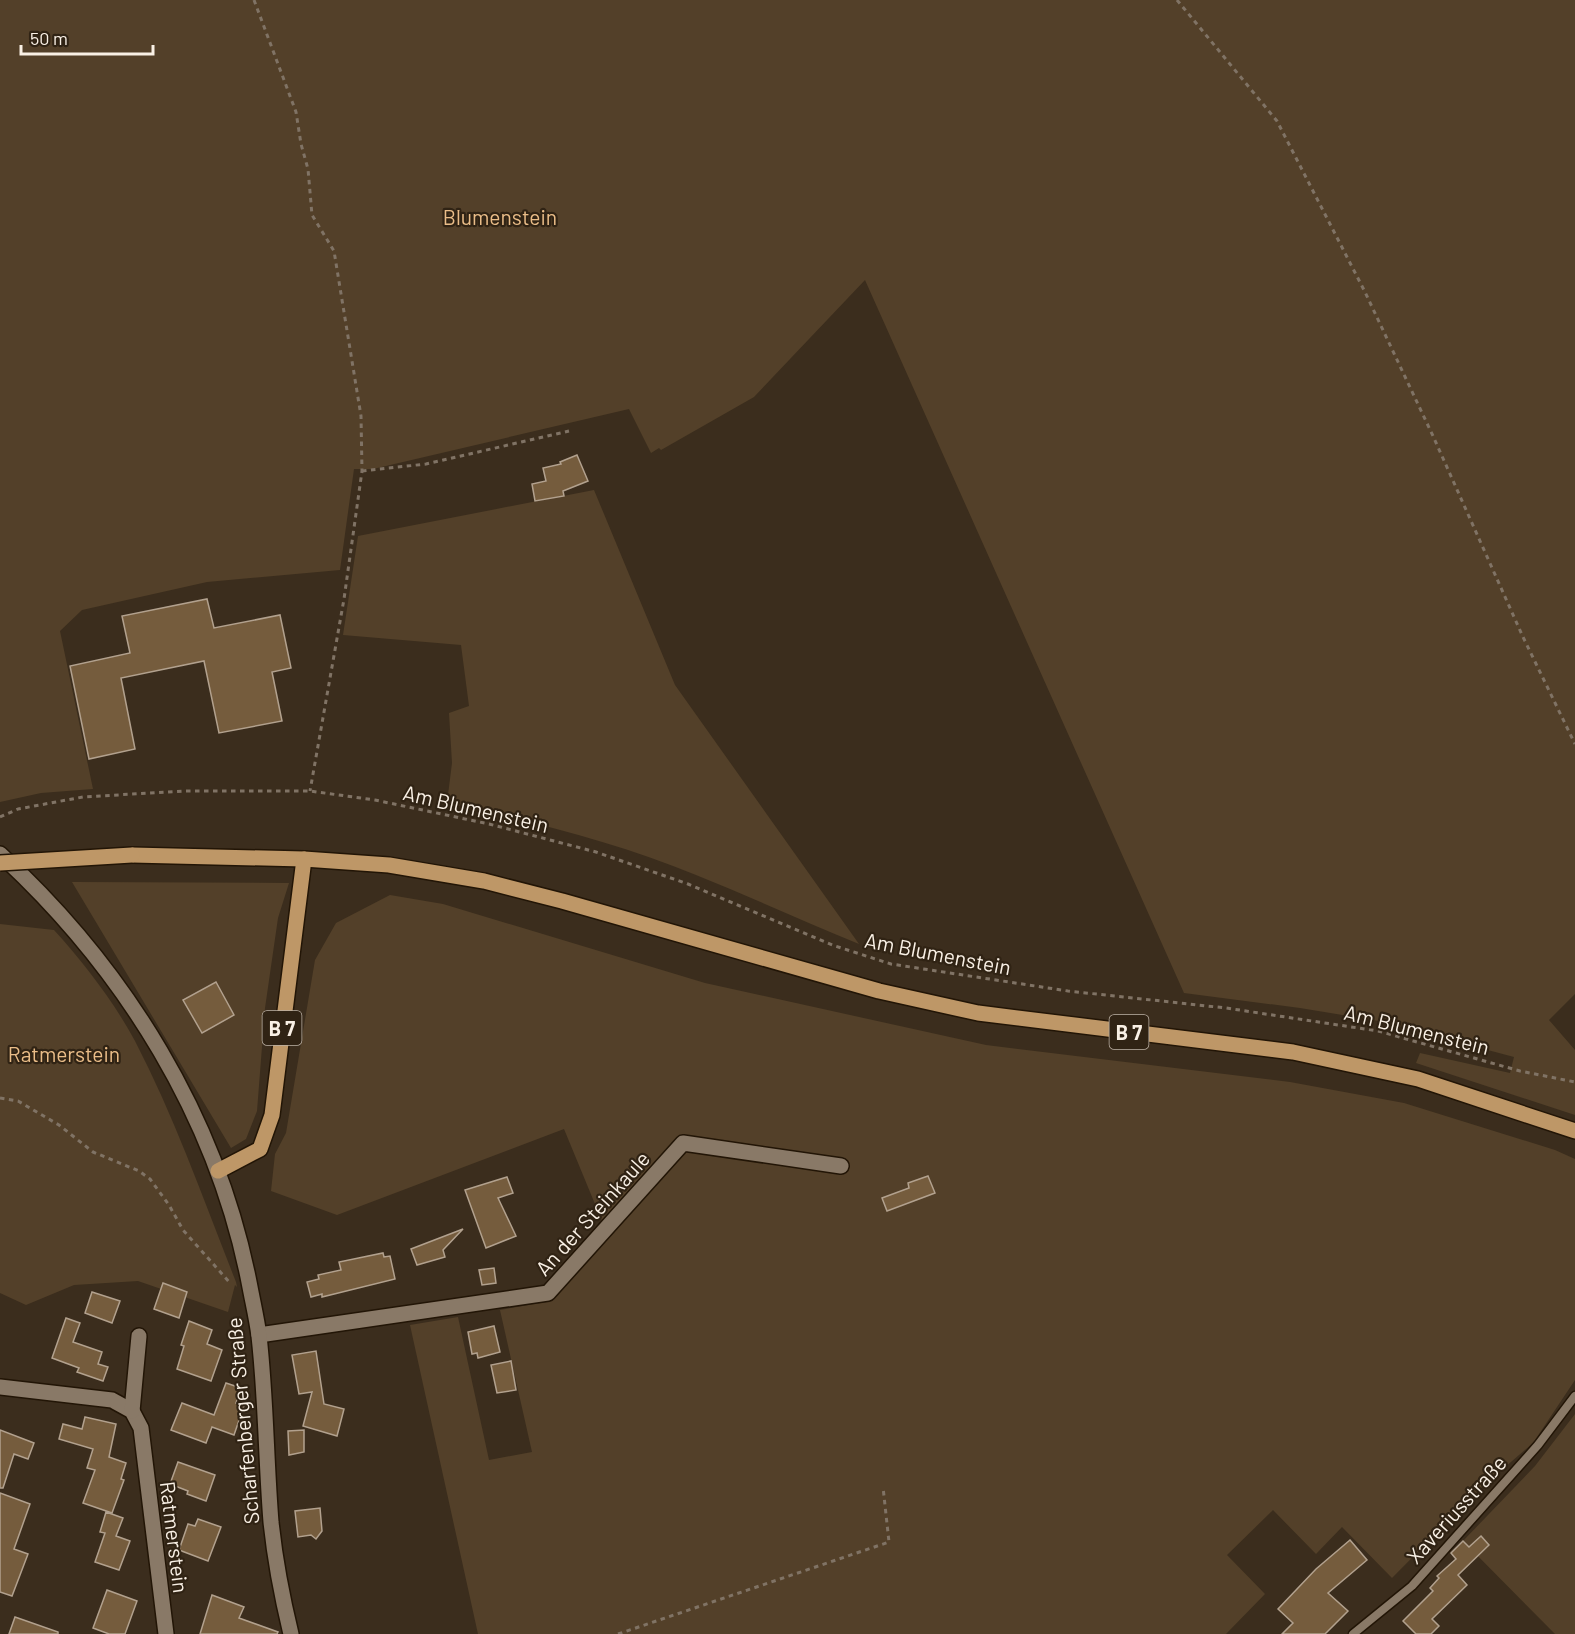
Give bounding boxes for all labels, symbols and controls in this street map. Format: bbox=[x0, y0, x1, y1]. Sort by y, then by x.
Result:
scale bar bbox=[21, 18, 153, 56]
text: 50 m bbox=[30, 27, 68, 49]
park label: Blumenstein bbox=[443, 204, 557, 229]
street label: Am Blumenstein bbox=[401, 779, 551, 837]
street label: Am Blumenstein bbox=[863, 927, 1013, 979]
street label: Am Blumenstein bbox=[1342, 999, 1492, 1059]
road number: B 7 bbox=[262, 1011, 302, 1045]
road number: B 7 bbox=[1110, 1015, 1148, 1049]
park label: Ratmerstein bbox=[8, 1041, 120, 1066]
street label: An der Steinkaule bbox=[530, 1146, 654, 1280]
street label: Scharfenberger Straße bbox=[221, 1317, 263, 1525]
street label: Xaveriusstraße bbox=[1401, 1450, 1511, 1568]
street label: Ratmerstein bbox=[156, 1480, 194, 1594]

